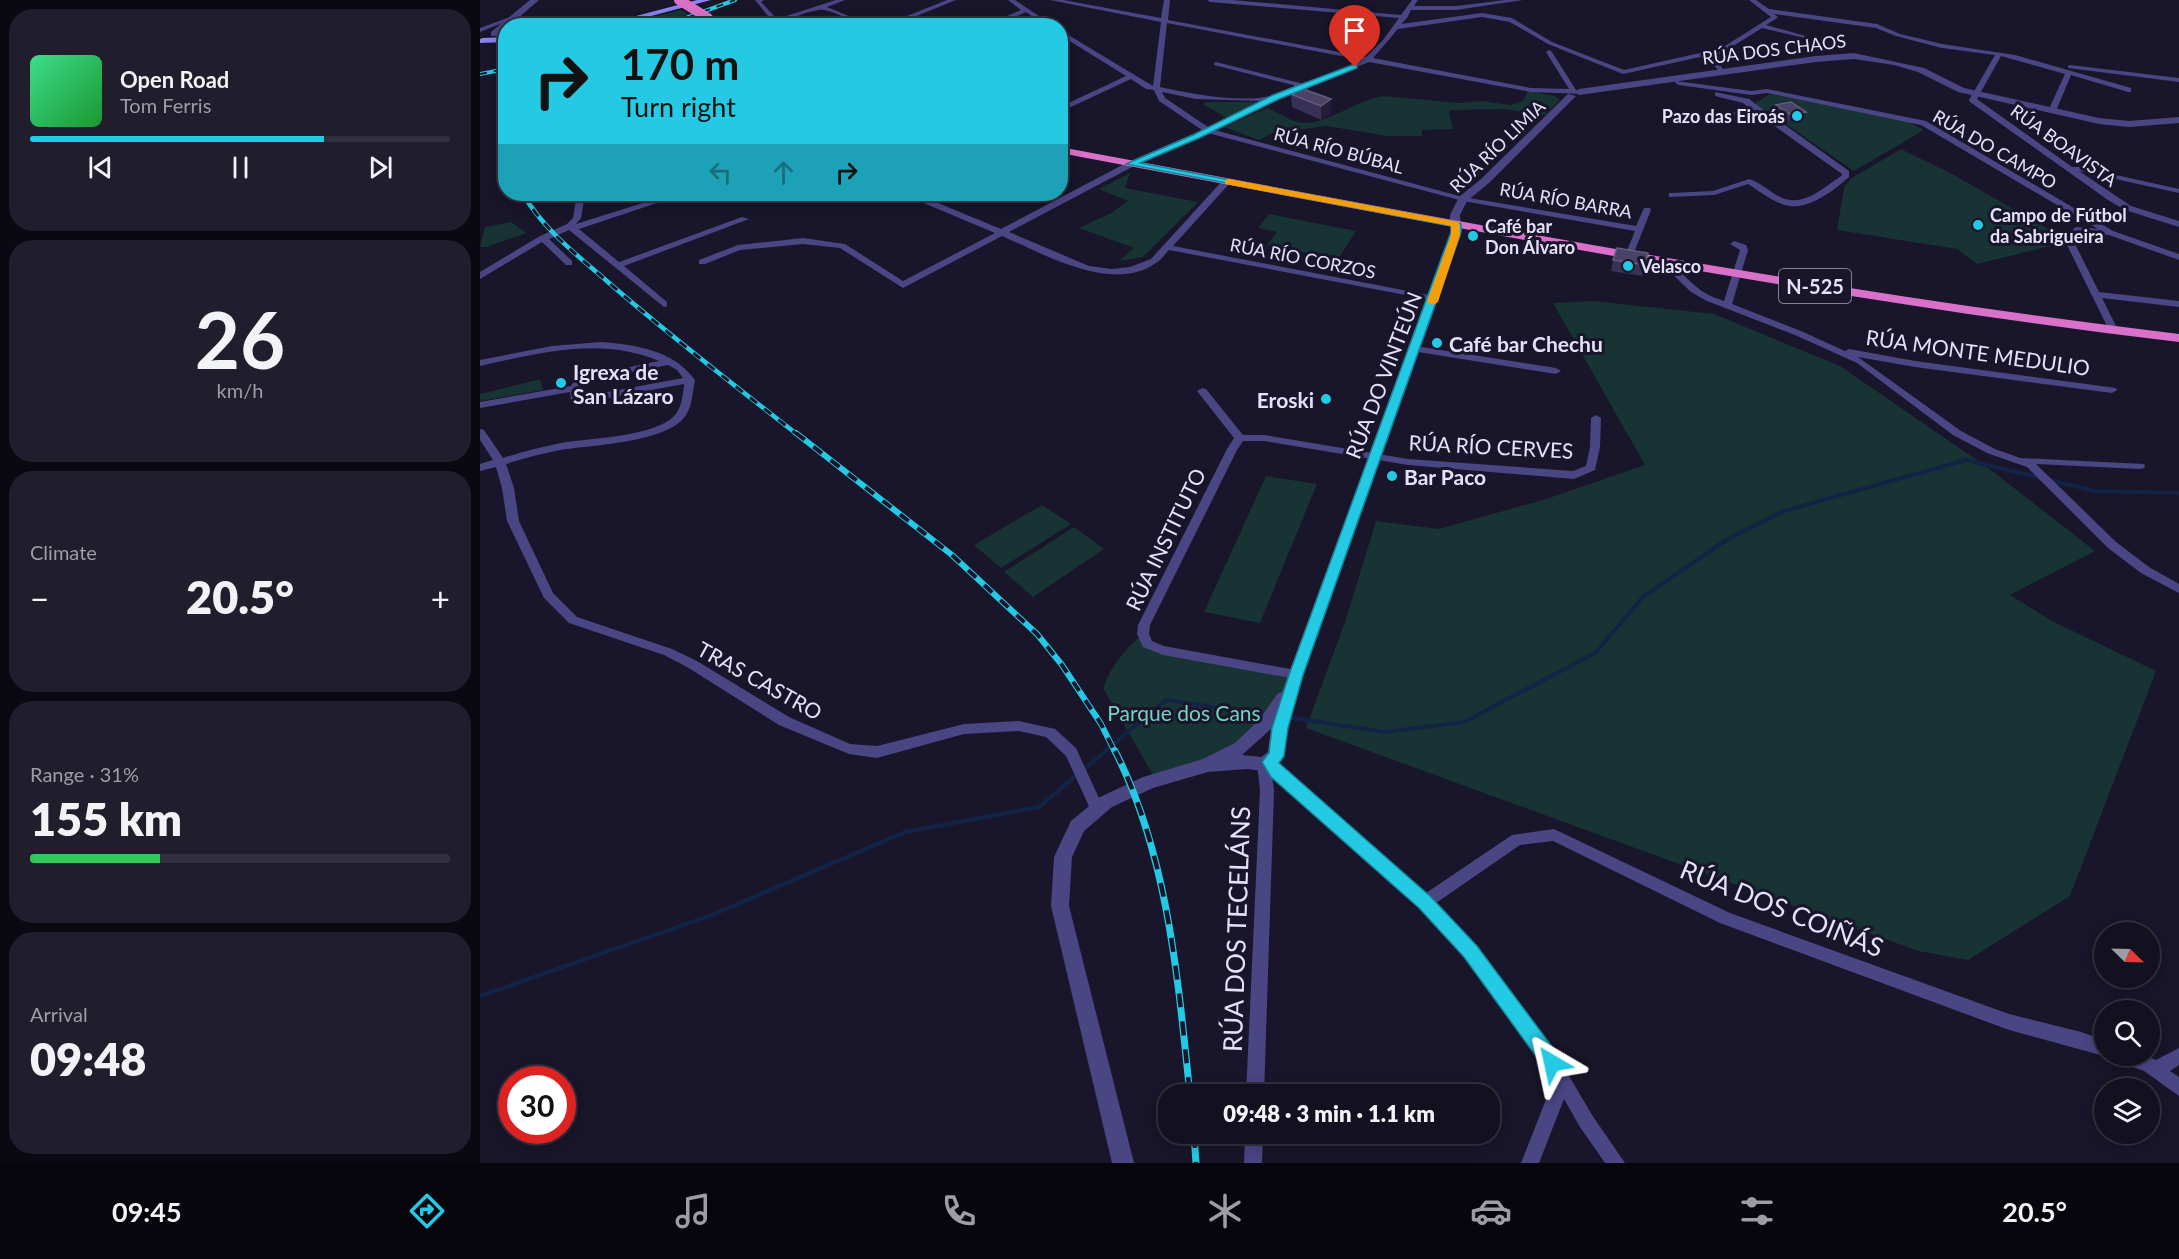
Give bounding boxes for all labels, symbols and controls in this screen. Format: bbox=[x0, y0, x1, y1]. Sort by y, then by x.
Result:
pin bbox=[1329, 5, 1380, 67]
icon: arrive bbox=[1338, 14, 1371, 47]
street label: RÚA DOS CHAOS bbox=[1701, 29, 1847, 69]
text: 170 m bbox=[621, 39, 739, 89]
icon: right bbox=[522, 42, 600, 120]
text: Open Road bbox=[120, 66, 229, 93]
text: Turn right bbox=[621, 90, 736, 123]
text: Tom Ferris bbox=[120, 93, 211, 117]
street label: RÚA RÍO LIMIA bbox=[1445, 94, 1550, 197]
street label: RÚA BOAVISTA bbox=[2007, 99, 2122, 191]
place label: Pazo das Eiroás bbox=[1662, 105, 1785, 127]
street label: RÚA DO CAMPO bbox=[1929, 105, 2061, 193]
marker: Pazo das Eiroás bbox=[1790, 109, 1804, 123]
street label: RÚA RÍO BÚBAL bbox=[1272, 122, 1406, 178]
icon: previous bbox=[84, 151, 117, 184]
icon: pause bbox=[224, 151, 257, 184]
icon: next bbox=[364, 151, 397, 184]
icon: left bbox=[704, 156, 737, 189]
icon: ahead bbox=[767, 156, 800, 189]
icon: right bbox=[830, 156, 863, 189]
street label: RÚA RÍO BARRA bbox=[1498, 178, 1635, 223]
place label: Campo de Fútbol da Sabrigueira bbox=[1990, 204, 2127, 247]
place label: Café bar Don Álvaro bbox=[1485, 215, 1575, 258]
marker: Campo de Fútbol da Sabrigueira bbox=[1971, 218, 1985, 232]
marker: Café bar Don Álvaro bbox=[1466, 229, 1480, 243]
street label: RÚA RÍO CORZOS bbox=[1228, 233, 1378, 283]
place label: Velasco bbox=[1639, 255, 1701, 277]
marker: Velasco bbox=[1621, 259, 1635, 273]
road number: N-525 bbox=[1779, 269, 1851, 303]
street label: RÚA DO VINTEÚN bbox=[1340, 288, 1426, 462]
text: 26 bbox=[195, 292, 285, 386]
street label: RÚA MONTE MEDULIO bbox=[1864, 324, 2092, 380]
place label: Café bar Chechu bbox=[1449, 331, 1603, 356]
marker: Café bar Chechu bbox=[1430, 336, 1444, 350]
place label: Igrexa de San Lázaro bbox=[573, 359, 673, 408]
marker: Igrexa de San Lázaro bbox=[554, 376, 568, 390]
text: km/h bbox=[217, 378, 263, 402]
place label: Eroski bbox=[1257, 387, 1314, 412]
marker: Eroski bbox=[1319, 392, 1333, 406]
street label: RÚA RÍO CERVES bbox=[1408, 429, 1574, 463]
street label: RÚA INSTITUTO bbox=[1120, 464, 1210, 614]
place label: Bar Paco bbox=[1404, 464, 1486, 489]
marker: Bar Paco bbox=[1385, 469, 1399, 483]
text: Climate bbox=[30, 540, 97, 564]
text: 20.5° bbox=[186, 570, 294, 624]
text: − bbox=[30, 578, 49, 618]
text: + bbox=[431, 578, 450, 618]
street label: TRAS CASTRO bbox=[693, 636, 827, 724]
park label: Parque dos Cans bbox=[1107, 700, 1261, 725]
text: Range · 31% bbox=[30, 762, 139, 786]
text: 155 km bbox=[30, 792, 182, 846]
street label: RÚA DOS TECELÁNS bbox=[1216, 805, 1256, 1053]
street label: RÚA DOS COIÑÁS bbox=[1676, 853, 1888, 963]
north arrow bbox=[2094, 922, 2160, 988]
map controls bbox=[2094, 922, 2160, 1144]
button: search bbox=[2094, 1000, 2160, 1066]
text: Arrival bbox=[30, 1002, 88, 1026]
position arrow bbox=[1520, 1031, 1584, 1095]
text: 09:48 bbox=[30, 1032, 146, 1086]
speed limit sign: 30 bbox=[498, 1066, 576, 1144]
button: layers bbox=[2094, 1078, 2160, 1144]
text: 09:48 · 3 min · 1.1 km bbox=[1223, 1100, 1435, 1127]
icon: directions bbox=[406, 1190, 448, 1232]
icon: music bbox=[672, 1190, 714, 1232]
icon: phone bbox=[938, 1190, 980, 1232]
icon: climate bbox=[1204, 1190, 1246, 1232]
icon: car bbox=[1470, 1190, 1512, 1232]
icon: filters bbox=[1736, 1190, 1778, 1232]
text: 09:45 bbox=[112, 1195, 182, 1228]
text: 20.5° bbox=[2002, 1195, 2067, 1228]

